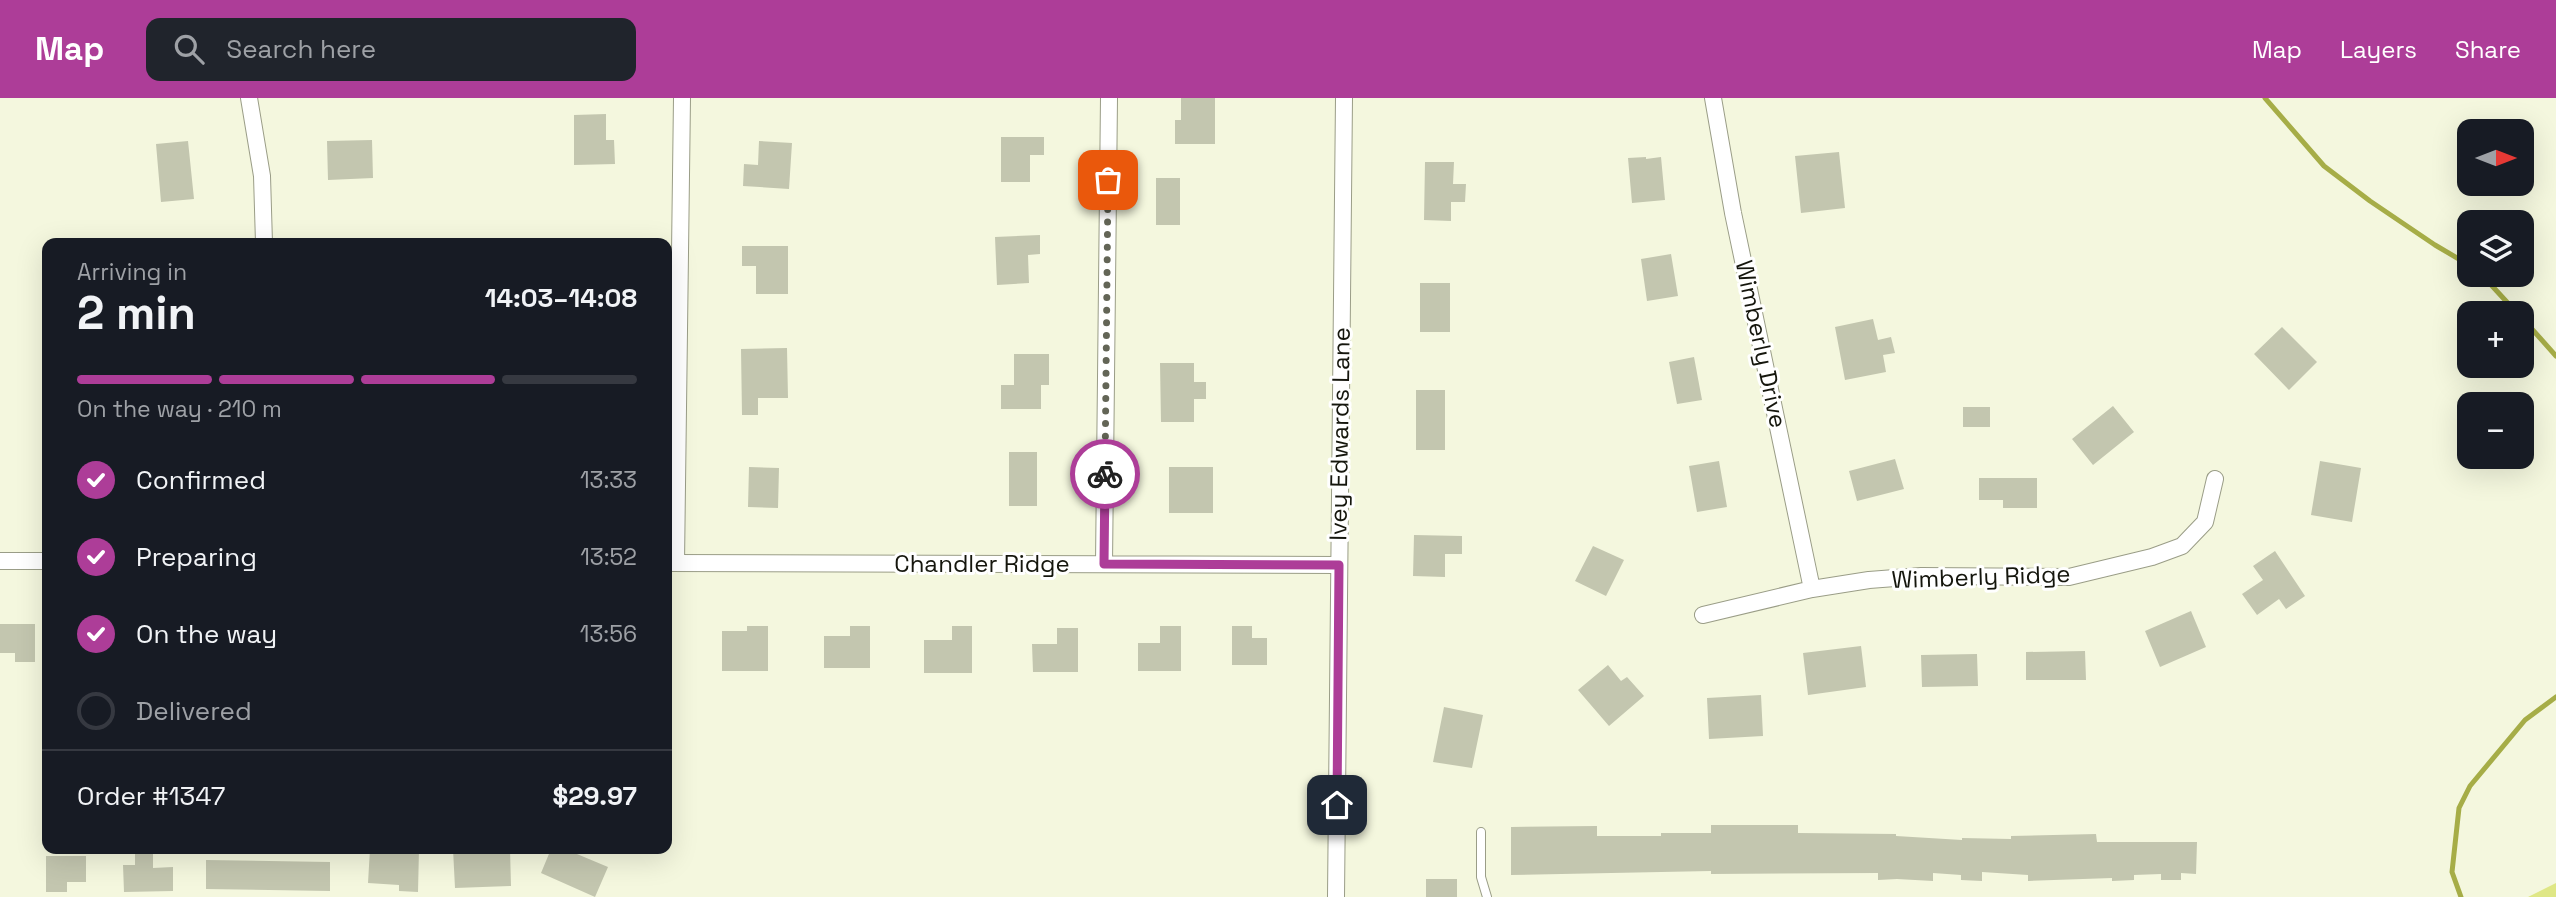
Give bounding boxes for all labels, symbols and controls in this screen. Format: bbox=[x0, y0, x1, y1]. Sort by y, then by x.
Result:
search box bbox=[146, 18, 636, 81]
text: Map bbox=[35, 28, 104, 70]
icon: search bbox=[170, 30, 208, 68]
text: Search here bbox=[226, 32, 376, 66]
text: Map bbox=[2252, 34, 2302, 65]
text: Layers bbox=[2340, 34, 2417, 65]
text: Share bbox=[2455, 34, 2521, 65]
north arrow bbox=[2457, 119, 2534, 196]
map controls bbox=[2457, 119, 2534, 469]
pin bbox=[1078, 150, 1138, 210]
icon: bag bbox=[1089, 161, 1127, 199]
button: layers bbox=[2457, 210, 2534, 287]
text: Arriving in bbox=[77, 257, 187, 287]
street label: Wimberly Drive bbox=[1729, 257, 1794, 430]
text: 14:03–14:08 bbox=[485, 281, 637, 315]
text: 2 min bbox=[77, 284, 196, 342]
button: + bbox=[2457, 301, 2534, 378]
street label: Ivey Edwards Lane bbox=[1322, 327, 1357, 541]
button: − bbox=[2457, 392, 2534, 469]
text: On the way · 210 m bbox=[77, 394, 282, 424]
courier bbox=[1070, 439, 1140, 509]
icon: bike bbox=[1086, 455, 1124, 493]
icon: check bbox=[77, 461, 115, 499]
text: Confirmed bbox=[136, 463, 266, 497]
text: 13:33 bbox=[580, 465, 637, 495]
icon: check bbox=[77, 538, 115, 576]
text: Preparing bbox=[136, 540, 257, 574]
text: 13:52 bbox=[580, 542, 637, 572]
street label: Chandler Ridge bbox=[894, 548, 1070, 579]
street label: Wimberly Ridge bbox=[1891, 558, 2071, 595]
icon: check bbox=[77, 615, 115, 653]
text: On the way bbox=[136, 617, 277, 651]
text: 13:56 bbox=[580, 619, 637, 649]
text: Delivered bbox=[136, 694, 252, 728]
pin bbox=[1307, 775, 1367, 835]
text: Order #1347 bbox=[77, 779, 225, 813]
text: $29.97 bbox=[552, 779, 637, 813]
icon: home bbox=[1318, 786, 1356, 824]

